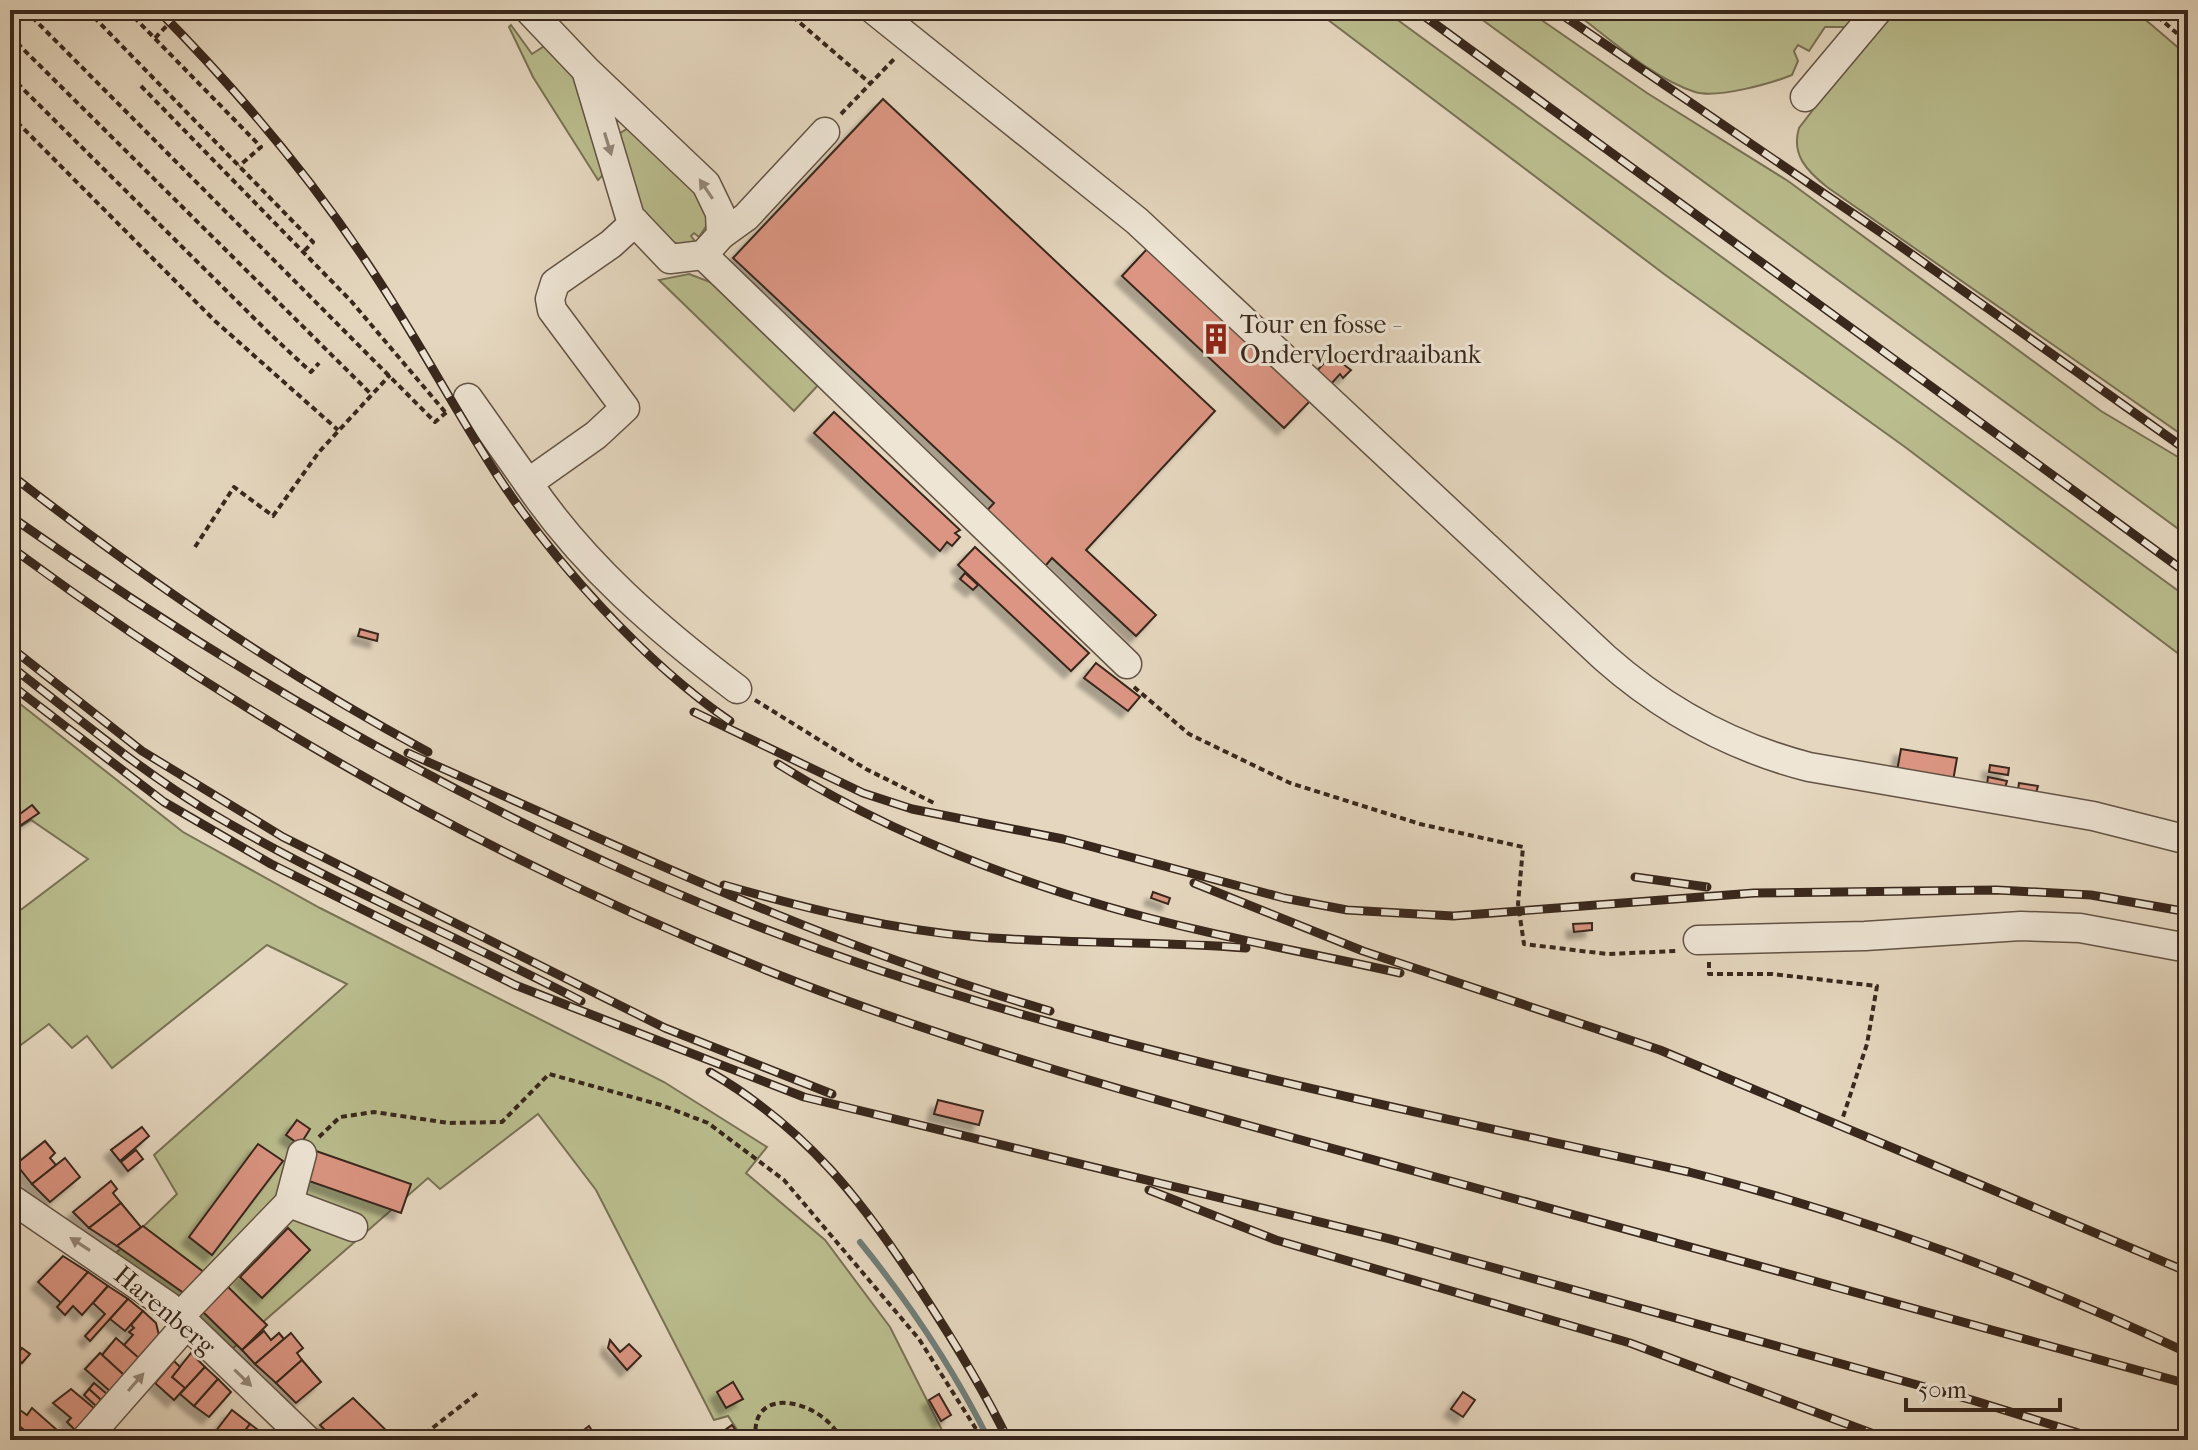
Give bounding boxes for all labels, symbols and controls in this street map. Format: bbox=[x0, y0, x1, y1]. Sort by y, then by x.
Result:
one-way arrow bbox=[602, 132, 615, 156]
one-way arrow bbox=[699, 178, 714, 199]
place label: Tour en fosse - Ondervloerdraaibank bbox=[1240, 309, 1482, 370]
building icon: Tour en fosse - Ondervloerdraaibank bbox=[1199, 322, 1233, 356]
one-way arrow bbox=[69, 1236, 90, 1251]
street label: Harenberg bbox=[108, 1259, 222, 1362]
scale bar bbox=[1906, 1362, 2060, 1412]
one-way arrow bbox=[233, 1368, 252, 1387]
one-way arrow bbox=[126, 1372, 144, 1391]
text: 50 m bbox=[1918, 1376, 1967, 1404]

